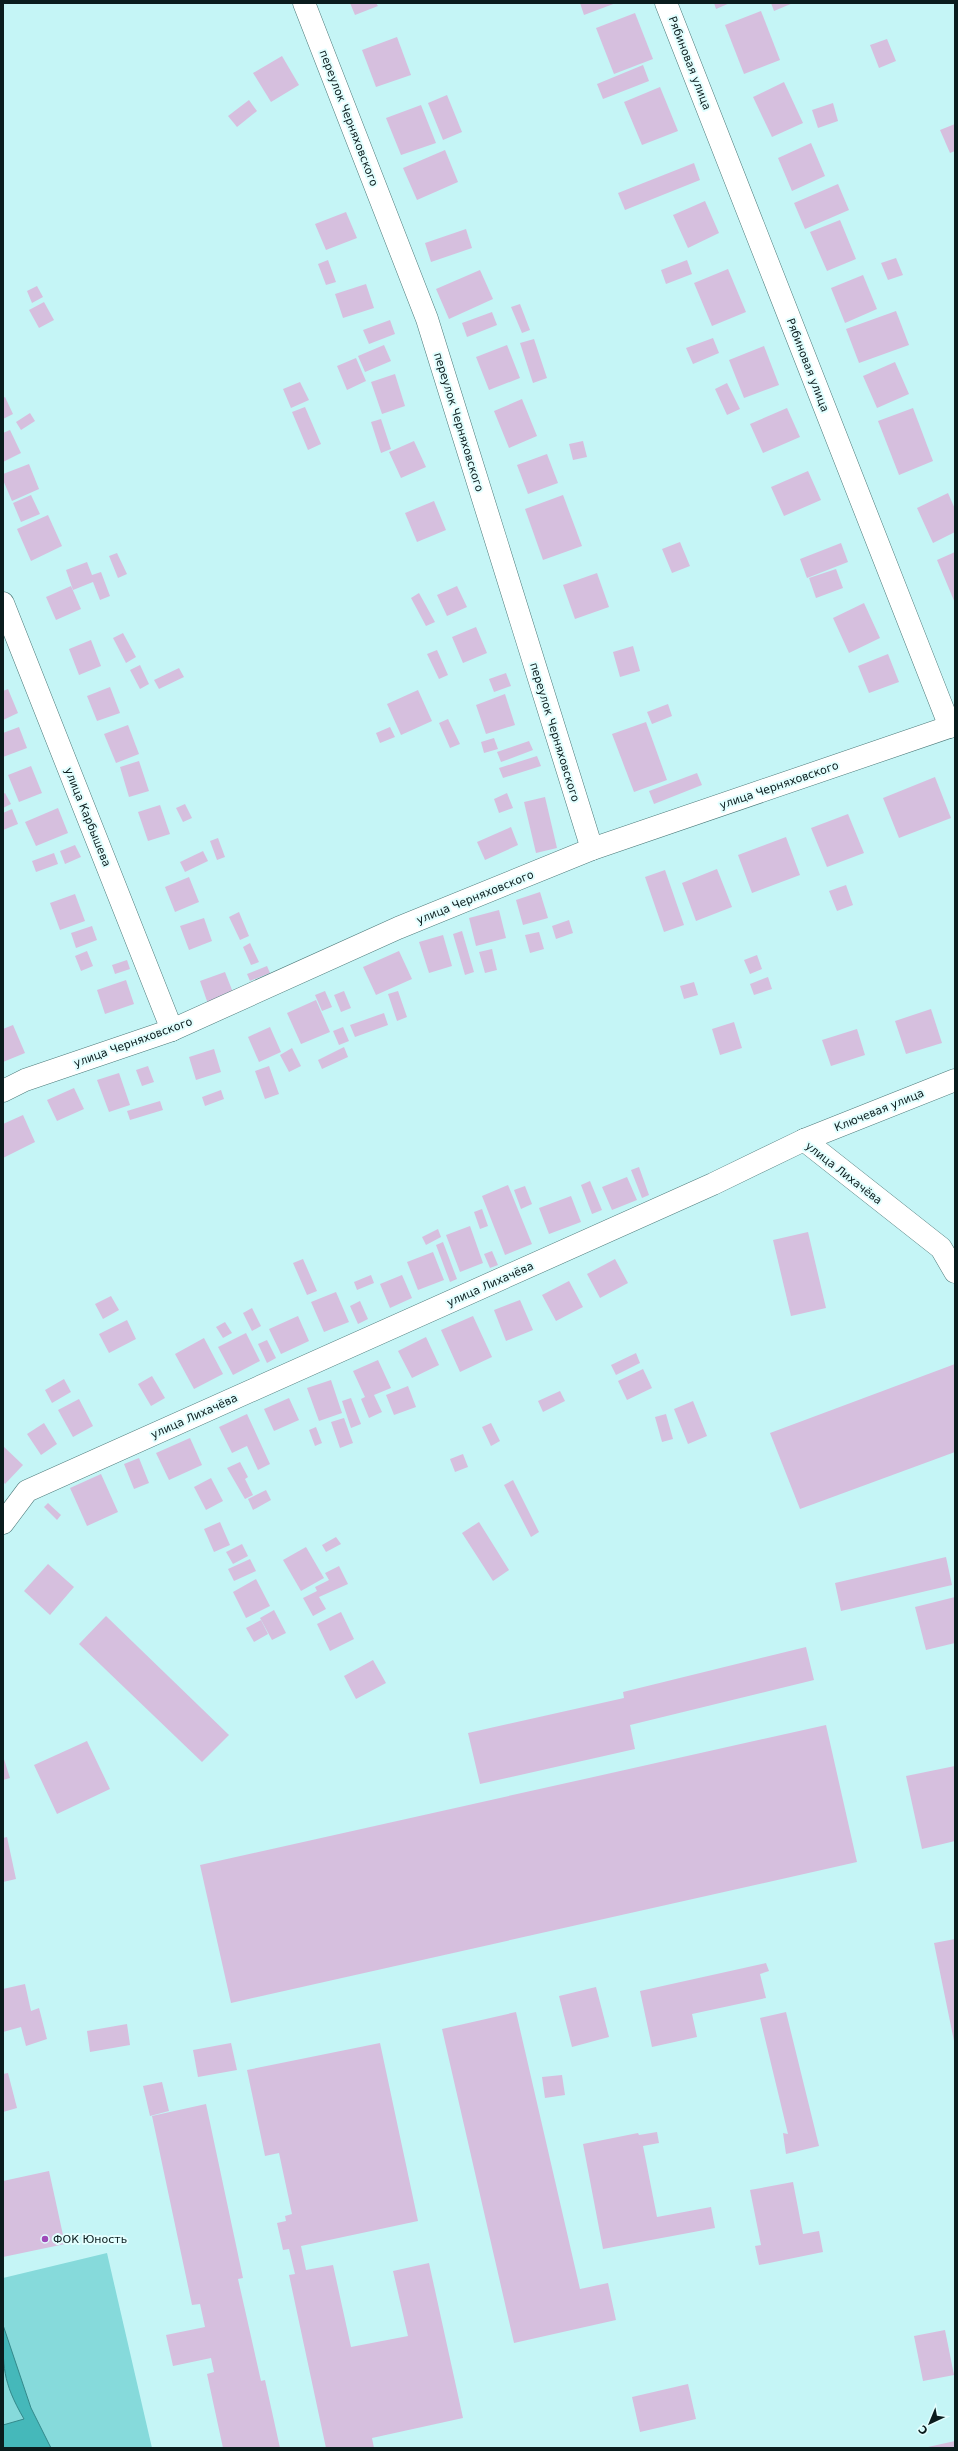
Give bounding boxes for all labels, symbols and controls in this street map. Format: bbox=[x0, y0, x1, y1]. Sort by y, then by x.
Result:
street label: Рябиновая улица bbox=[666, 14, 713, 112]
street label: переулок Черняховского bbox=[317, 48, 381, 188]
street label: Рябиновая улица bbox=[784, 316, 831, 414]
street label: переулок Черняховского bbox=[431, 351, 486, 494]
street label: переулок Черняховского bbox=[527, 661, 582, 804]
street label: улица Черняховского bbox=[718, 759, 841, 812]
street label: улица Карбышева bbox=[62, 766, 113, 869]
street label: улица Черняховского bbox=[415, 868, 536, 927]
street label: улица Черняховского bbox=[72, 1015, 194, 1070]
street label: Ключевая улица bbox=[832, 1087, 926, 1134]
street label: улица Лихачёва bbox=[803, 1139, 885, 1207]
street label: улица Лихачёва bbox=[445, 1259, 536, 1309]
street label: улица Лихачёва bbox=[149, 1391, 240, 1441]
place label: ФОК Юность bbox=[53, 2233, 127, 2246]
marker: ФОК Юность bbox=[40, 2234, 50, 2244]
north arrow bbox=[910, 2403, 950, 2443]
text: С bbox=[916, 2422, 931, 2437]

